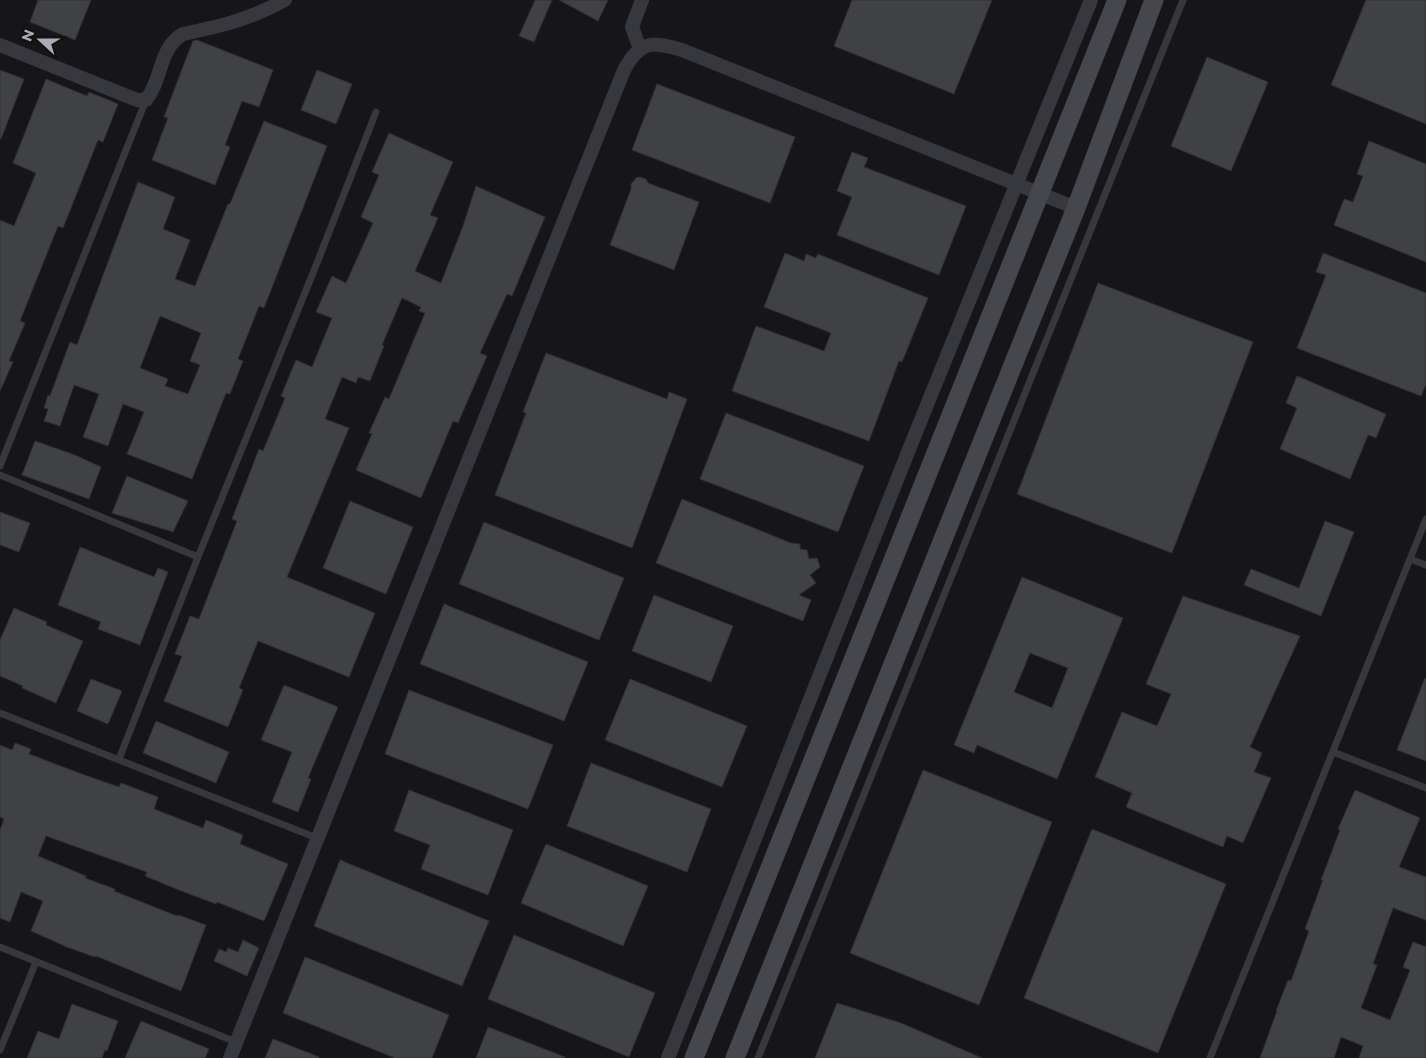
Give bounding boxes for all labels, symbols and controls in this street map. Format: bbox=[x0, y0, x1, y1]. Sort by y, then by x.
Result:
north arrow bbox=[15, 15, 65, 65]
text: N bbox=[17, 27, 38, 44]

